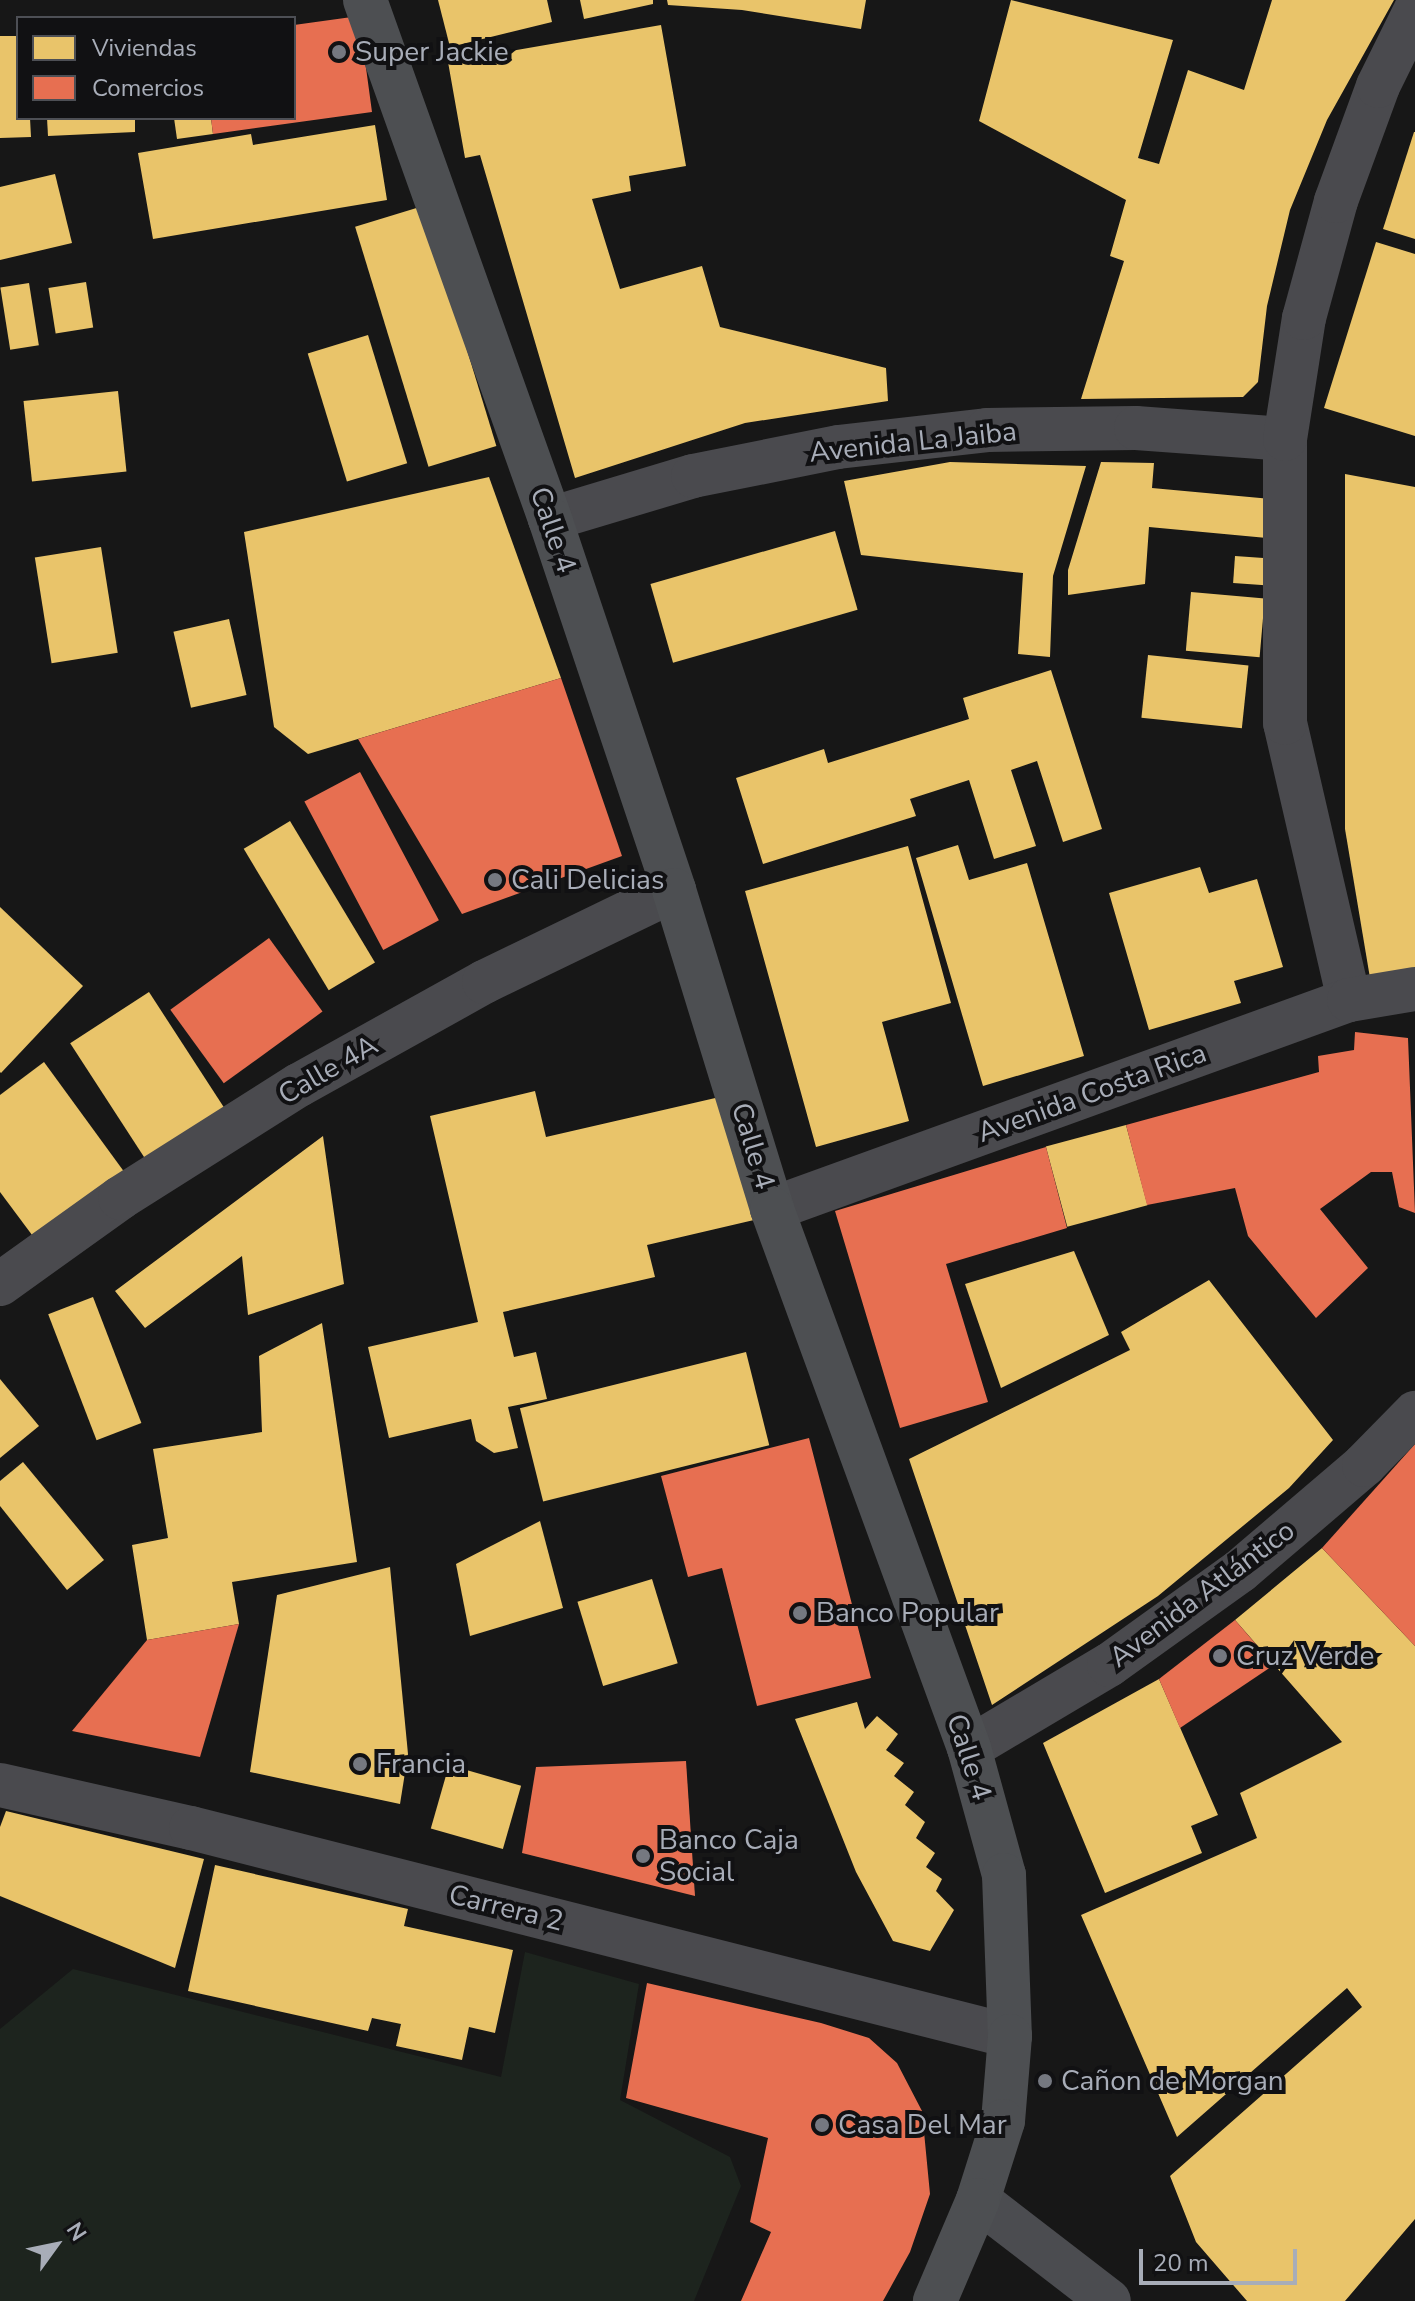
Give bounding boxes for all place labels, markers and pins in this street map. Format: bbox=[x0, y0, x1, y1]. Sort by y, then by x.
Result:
place label: Super Jackie bbox=[355, 35, 509, 69]
marker: Super Jackie bbox=[330, 43, 348, 61]
place label: Cali Delicias bbox=[511, 863, 664, 897]
marker: Cali Delicias bbox=[486, 871, 504, 889]
place label: Banco Popular bbox=[816, 1596, 999, 1630]
marker: Banco Popular bbox=[791, 1604, 809, 1622]
place label: Cruz Verde bbox=[1236, 1639, 1374, 1673]
marker: Cruz Verde bbox=[1211, 1647, 1229, 1665]
place label: Francia bbox=[376, 1747, 466, 1781]
marker: Francia bbox=[351, 1755, 369, 1773]
place label: Banco Caja Social bbox=[659, 1823, 799, 1889]
marker: Banco Caja Social bbox=[634, 1847, 652, 1865]
place label: Cañon de Morgan bbox=[1061, 2064, 1284, 2098]
marker: Cañon de Morgan bbox=[1036, 2072, 1054, 2090]
place label: Casa Del Mar bbox=[838, 2108, 1007, 2142]
marker: Casa Del Mar bbox=[813, 2116, 831, 2134]

